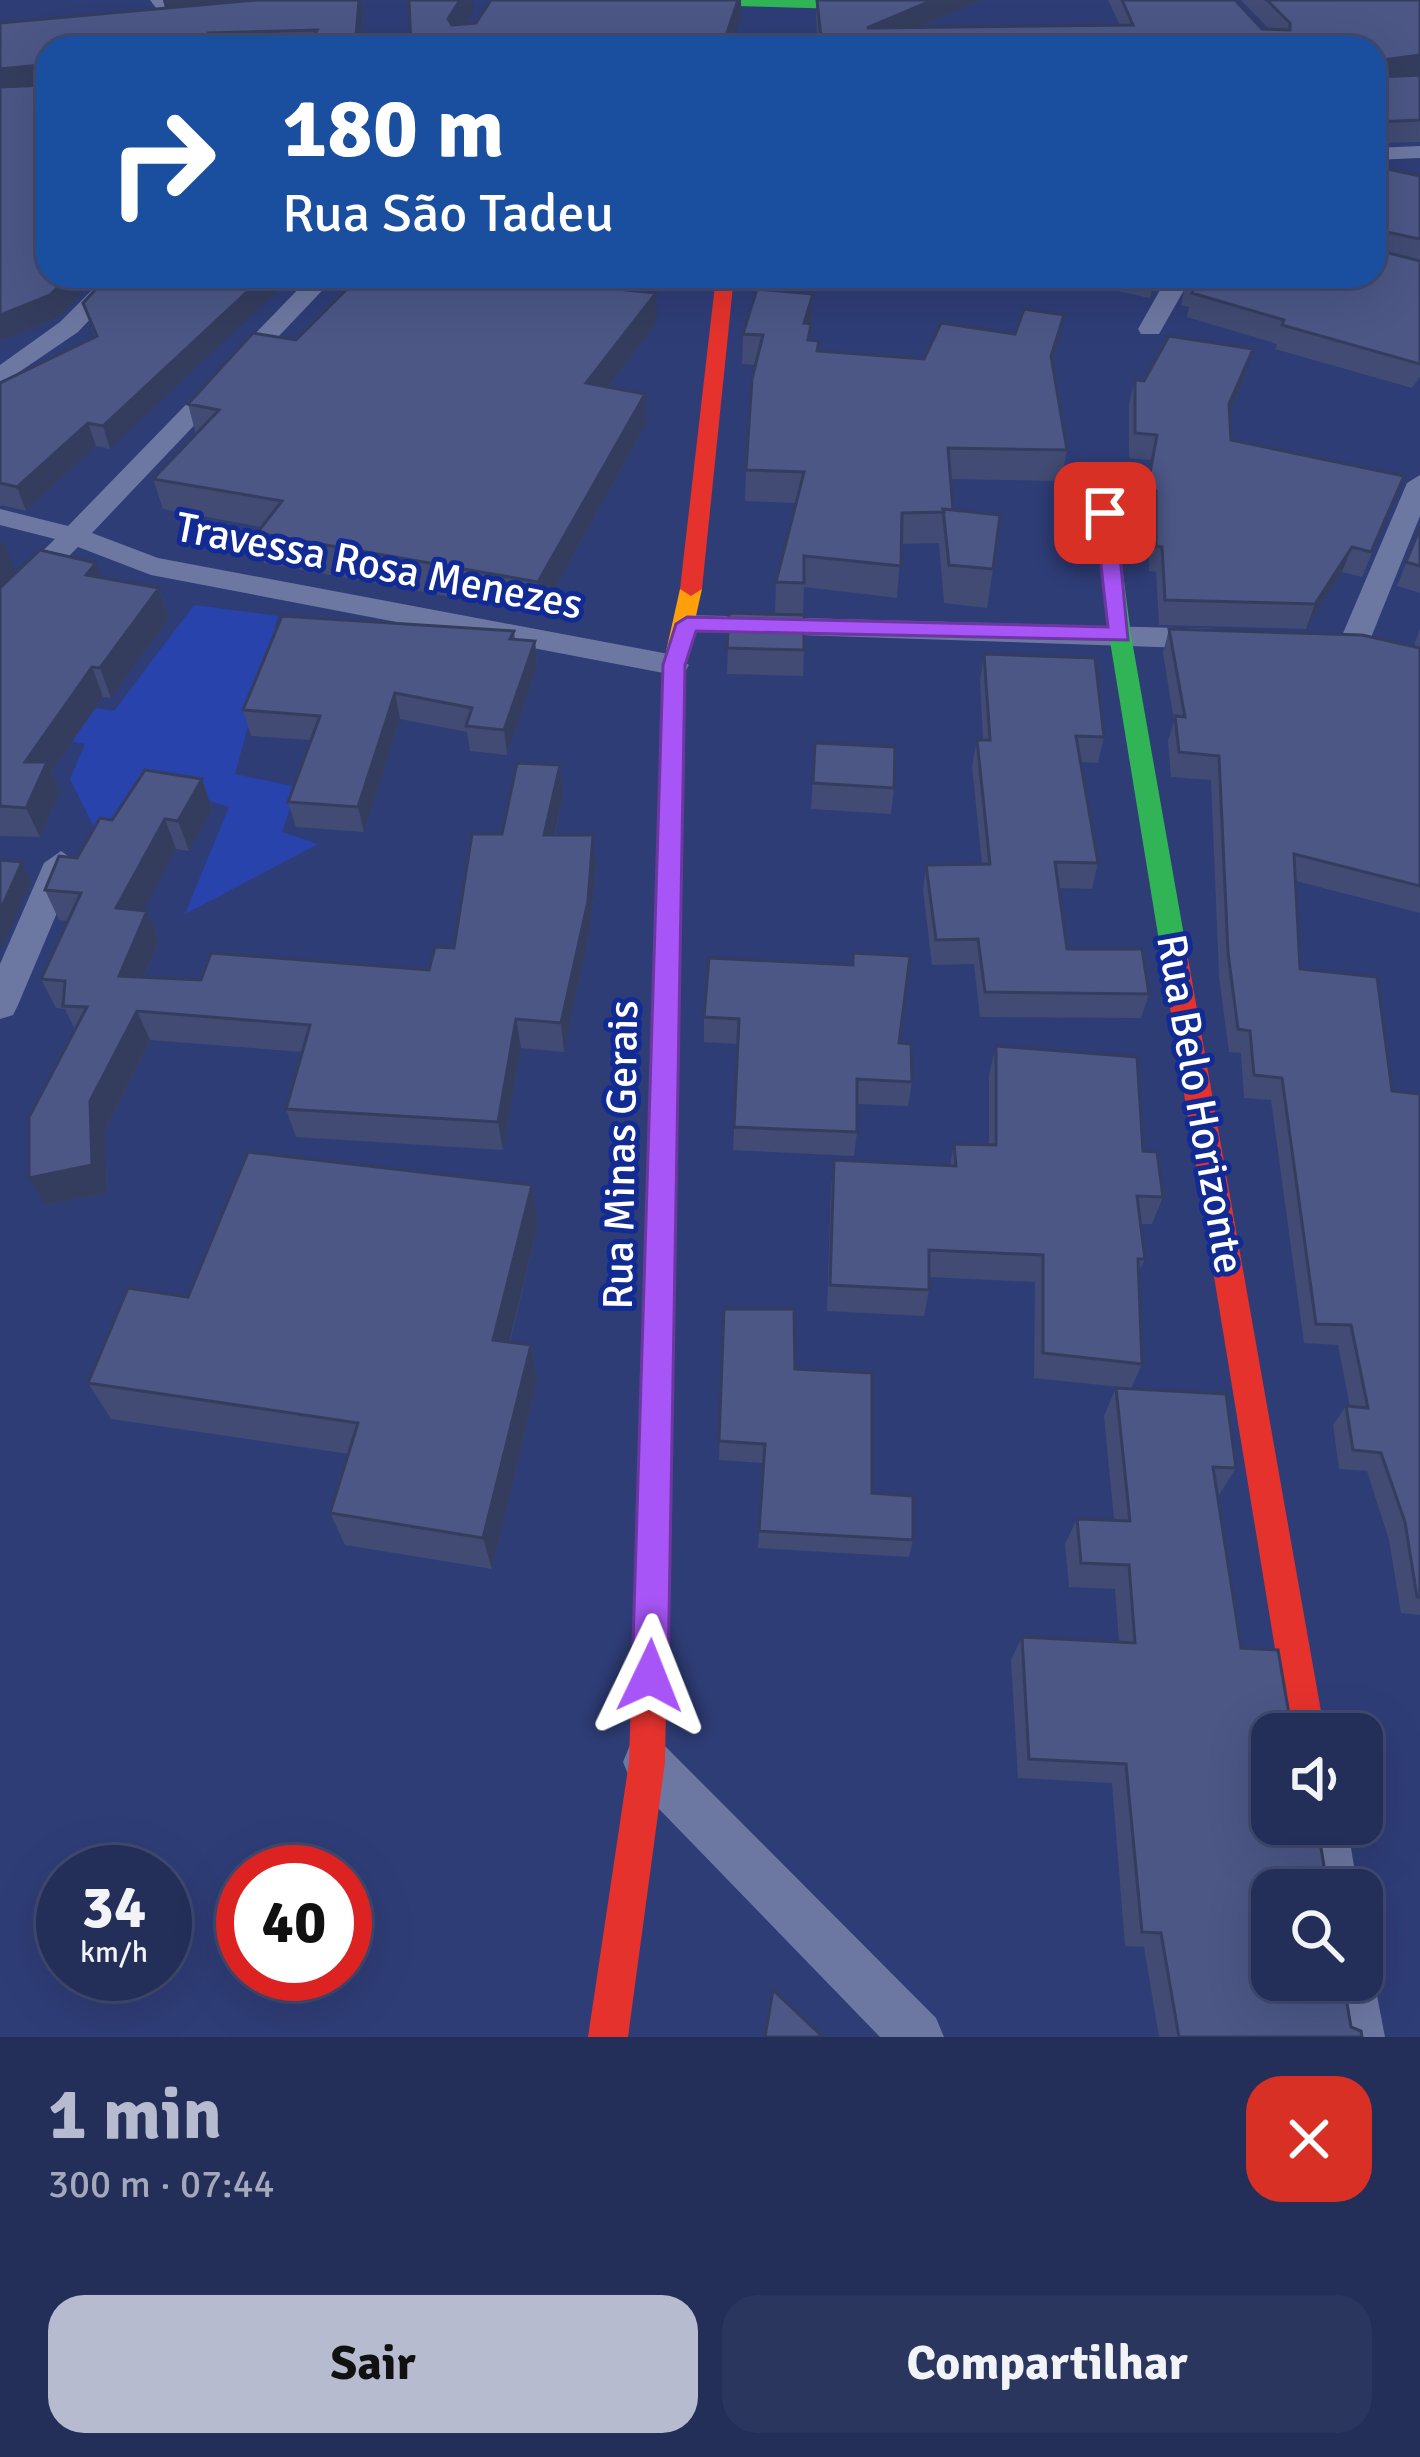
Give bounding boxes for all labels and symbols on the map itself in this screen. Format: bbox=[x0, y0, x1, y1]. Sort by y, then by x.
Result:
pin bbox=[1054, 462, 1156, 564]
street label: Travessa Rosa Menezes bbox=[171, 502, 587, 630]
street label: Rua Belo Horizonte bbox=[1145, 931, 1255, 1277]
street label: Rua Minas Gerais bbox=[593, 1000, 649, 1310]
position arrow bbox=[587, 1613, 713, 1739]
speed limit sign: 40 bbox=[216, 1845, 372, 2001]

